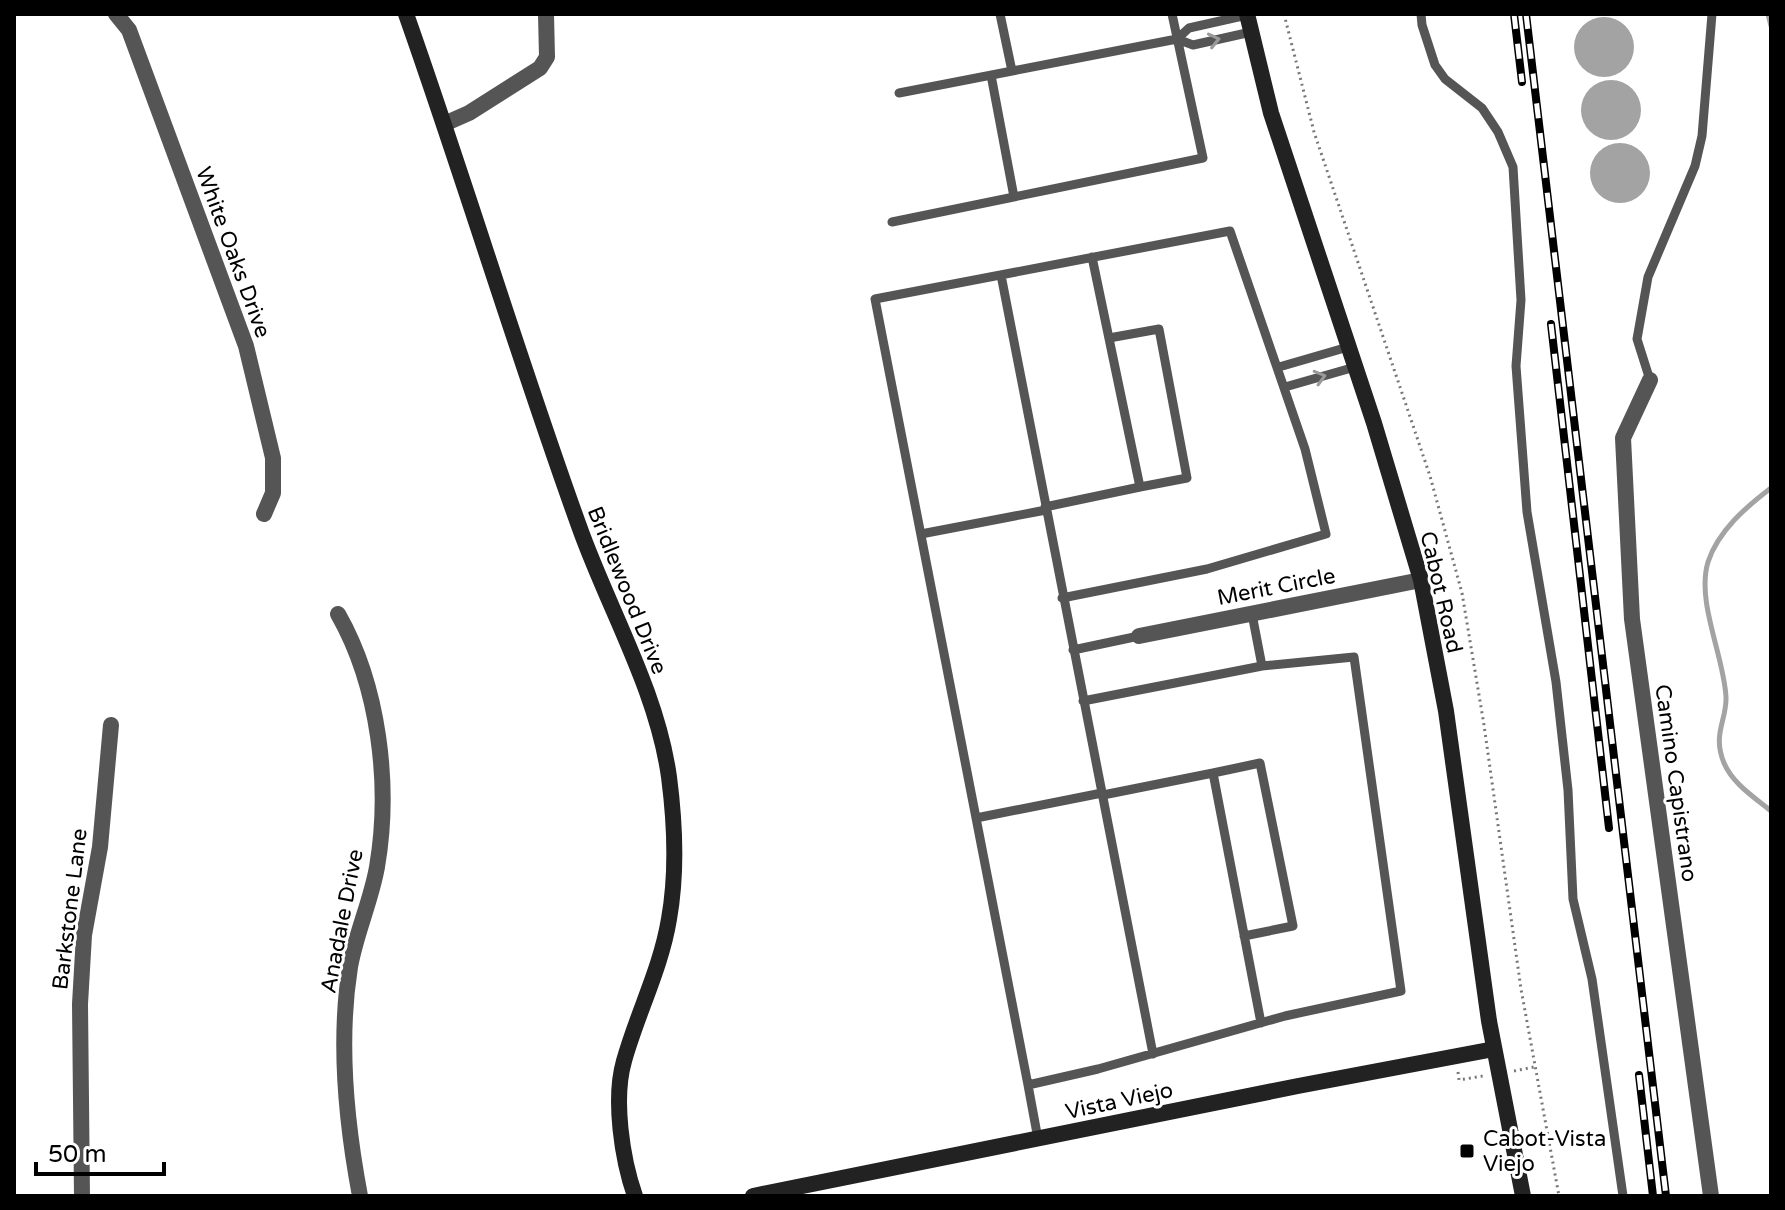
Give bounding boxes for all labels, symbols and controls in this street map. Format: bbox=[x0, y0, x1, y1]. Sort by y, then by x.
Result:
one-way arrow bbox=[1207, 32, 1220, 49]
street label: White Oaks Drive bbox=[190, 163, 276, 341]
one-way arrow bbox=[1313, 370, 1326, 386]
street label: Bridlewood Drive bbox=[582, 503, 673, 678]
street label: Cabot Road bbox=[1414, 529, 1468, 656]
street label: Merit Circle bbox=[1215, 563, 1338, 611]
street label: Camino Capistrano bbox=[1649, 683, 1703, 884]
street label: Barkstone Lane bbox=[47, 827, 93, 991]
street label: Anadale Drive bbox=[315, 847, 369, 995]
street label: Vista Viejo bbox=[1063, 1077, 1175, 1125]
scale bar bbox=[36, 1126, 164, 1176]
place label: Cabot-Vista Viejo bbox=[1483, 1126, 1606, 1177]
text: 50 m bbox=[48, 1140, 106, 1169]
marker: Cabot-Vista Viejo bbox=[1458, 1142, 1476, 1160]

